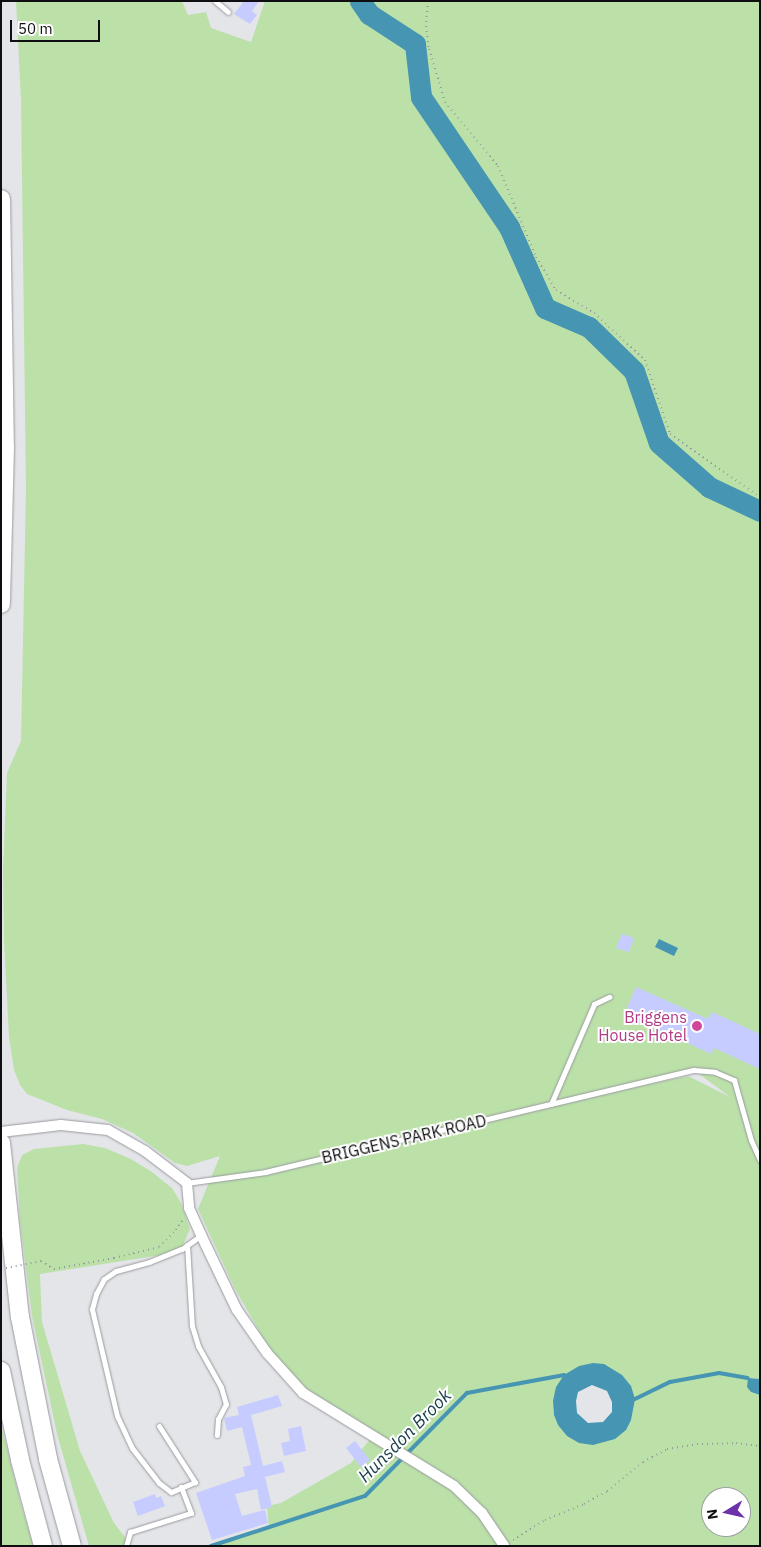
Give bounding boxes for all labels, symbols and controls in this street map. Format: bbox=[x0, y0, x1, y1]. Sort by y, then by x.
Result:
scale bar bbox=[12, 10, 102, 42]
text: 50 m bbox=[18, 19, 53, 38]
place label: Briggens House Hotel bbox=[598, 1007, 687, 1045]
marker: Briggens House Hotel bbox=[691, 1020, 703, 1032]
street label: BRIGGENS PARK ROAD bbox=[320, 1111, 488, 1167]
water label: Hunsdon Brook bbox=[354, 1385, 456, 1487]
north arrow bbox=[701, 1487, 751, 1537]
text: N bbox=[702, 1508, 722, 1521]

